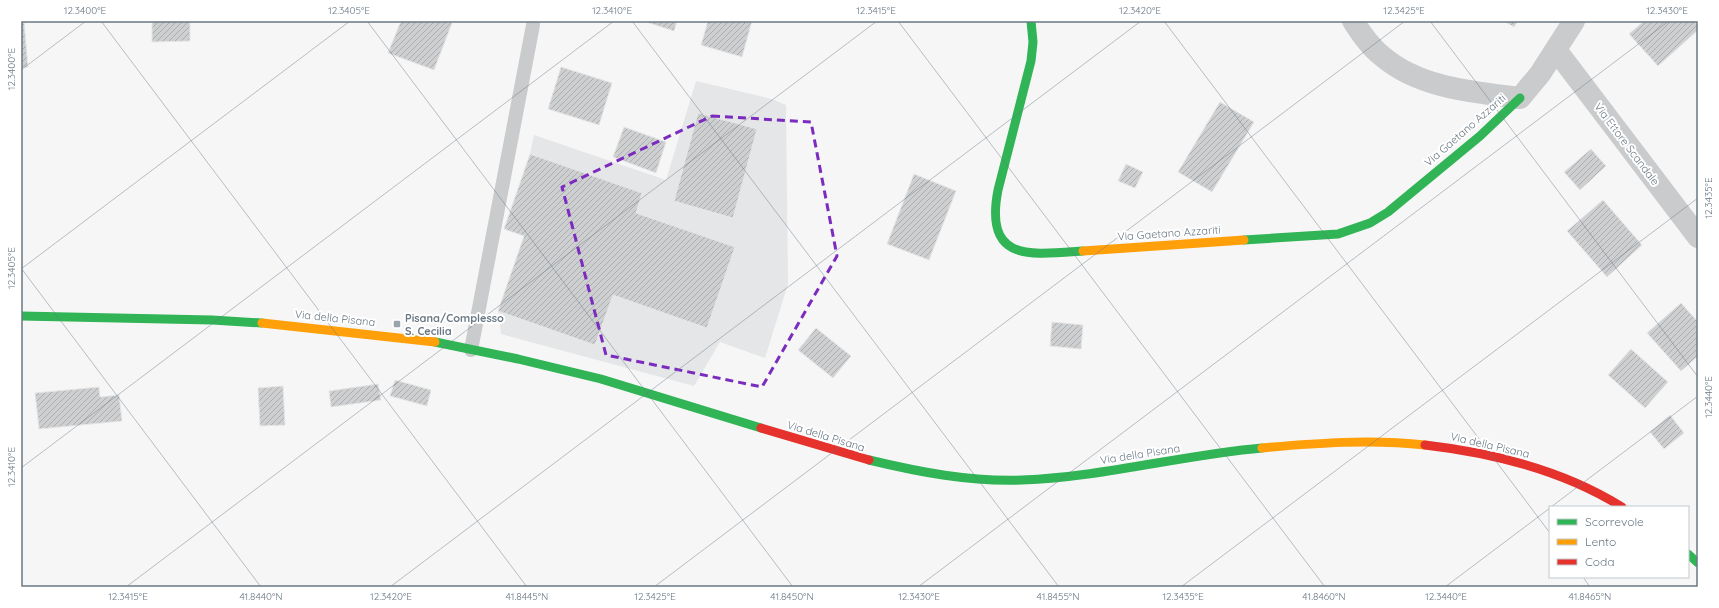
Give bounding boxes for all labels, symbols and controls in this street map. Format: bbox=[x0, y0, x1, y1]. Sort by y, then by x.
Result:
text: 12.3400°E bbox=[64, 4, 107, 17]
text: 12.3405°E bbox=[328, 4, 370, 17]
text: 12.3410°E bbox=[592, 4, 632, 17]
text: 12.3415°E bbox=[856, 4, 896, 17]
text: 12.3420°E bbox=[1119, 4, 1161, 17]
text: 12.3425°E bbox=[1383, 4, 1425, 17]
text: 12.3430°E bbox=[1646, 4, 1688, 17]
text: 12.3400°E bbox=[5, 47, 18, 90]
street label: Via Gaetano Azzariti bbox=[1421, 91, 1509, 169]
street label: Via Ettore Scandale bbox=[1591, 100, 1663, 188]
text: 12.3435°E bbox=[1702, 177, 1715, 219]
street label: Via Gaetano Azzariti bbox=[1117, 222, 1221, 244]
text: 12.3405°E bbox=[5, 247, 18, 289]
street label: Via della Pisana bbox=[294, 307, 376, 329]
place label: Pisana/Complesso S. Cecilia bbox=[405, 311, 504, 338]
marker: Pisana/Complesso S. Cecilia bbox=[392, 319, 402, 329]
text: 12.3440°E bbox=[1702, 376, 1715, 418]
street label: Via della Pisana bbox=[785, 417, 867, 455]
street label: Via della Pisana bbox=[1449, 429, 1531, 461]
street label: Via della Pisana bbox=[1099, 441, 1181, 467]
text: 12.3410°E bbox=[5, 447, 18, 487]
legend bbox=[1549, 506, 1689, 578]
text: Scorrevole bbox=[1585, 514, 1644, 529]
text: Lento bbox=[1585, 534, 1616, 549]
text: Coda bbox=[1585, 554, 1615, 569]
text: 12.3415°E bbox=[108, 590, 148, 603]
text: 41.8440°N bbox=[239, 590, 283, 603]
text: 12.3420°E bbox=[370, 590, 412, 603]
text: 41.8445°N bbox=[506, 590, 548, 603]
text: 12.3425°E bbox=[634, 590, 676, 603]
text: 41.8450°N bbox=[770, 590, 814, 603]
text: 12.3430°E bbox=[898, 590, 940, 603]
text: 41.8455°N bbox=[1037, 590, 1079, 603]
text: 12.3435°E bbox=[1162, 590, 1204, 603]
text: 41.8460°N bbox=[1302, 590, 1346, 603]
text: 12.3440°E bbox=[1425, 590, 1467, 603]
text: 41.8465°N bbox=[1569, 590, 1611, 603]

